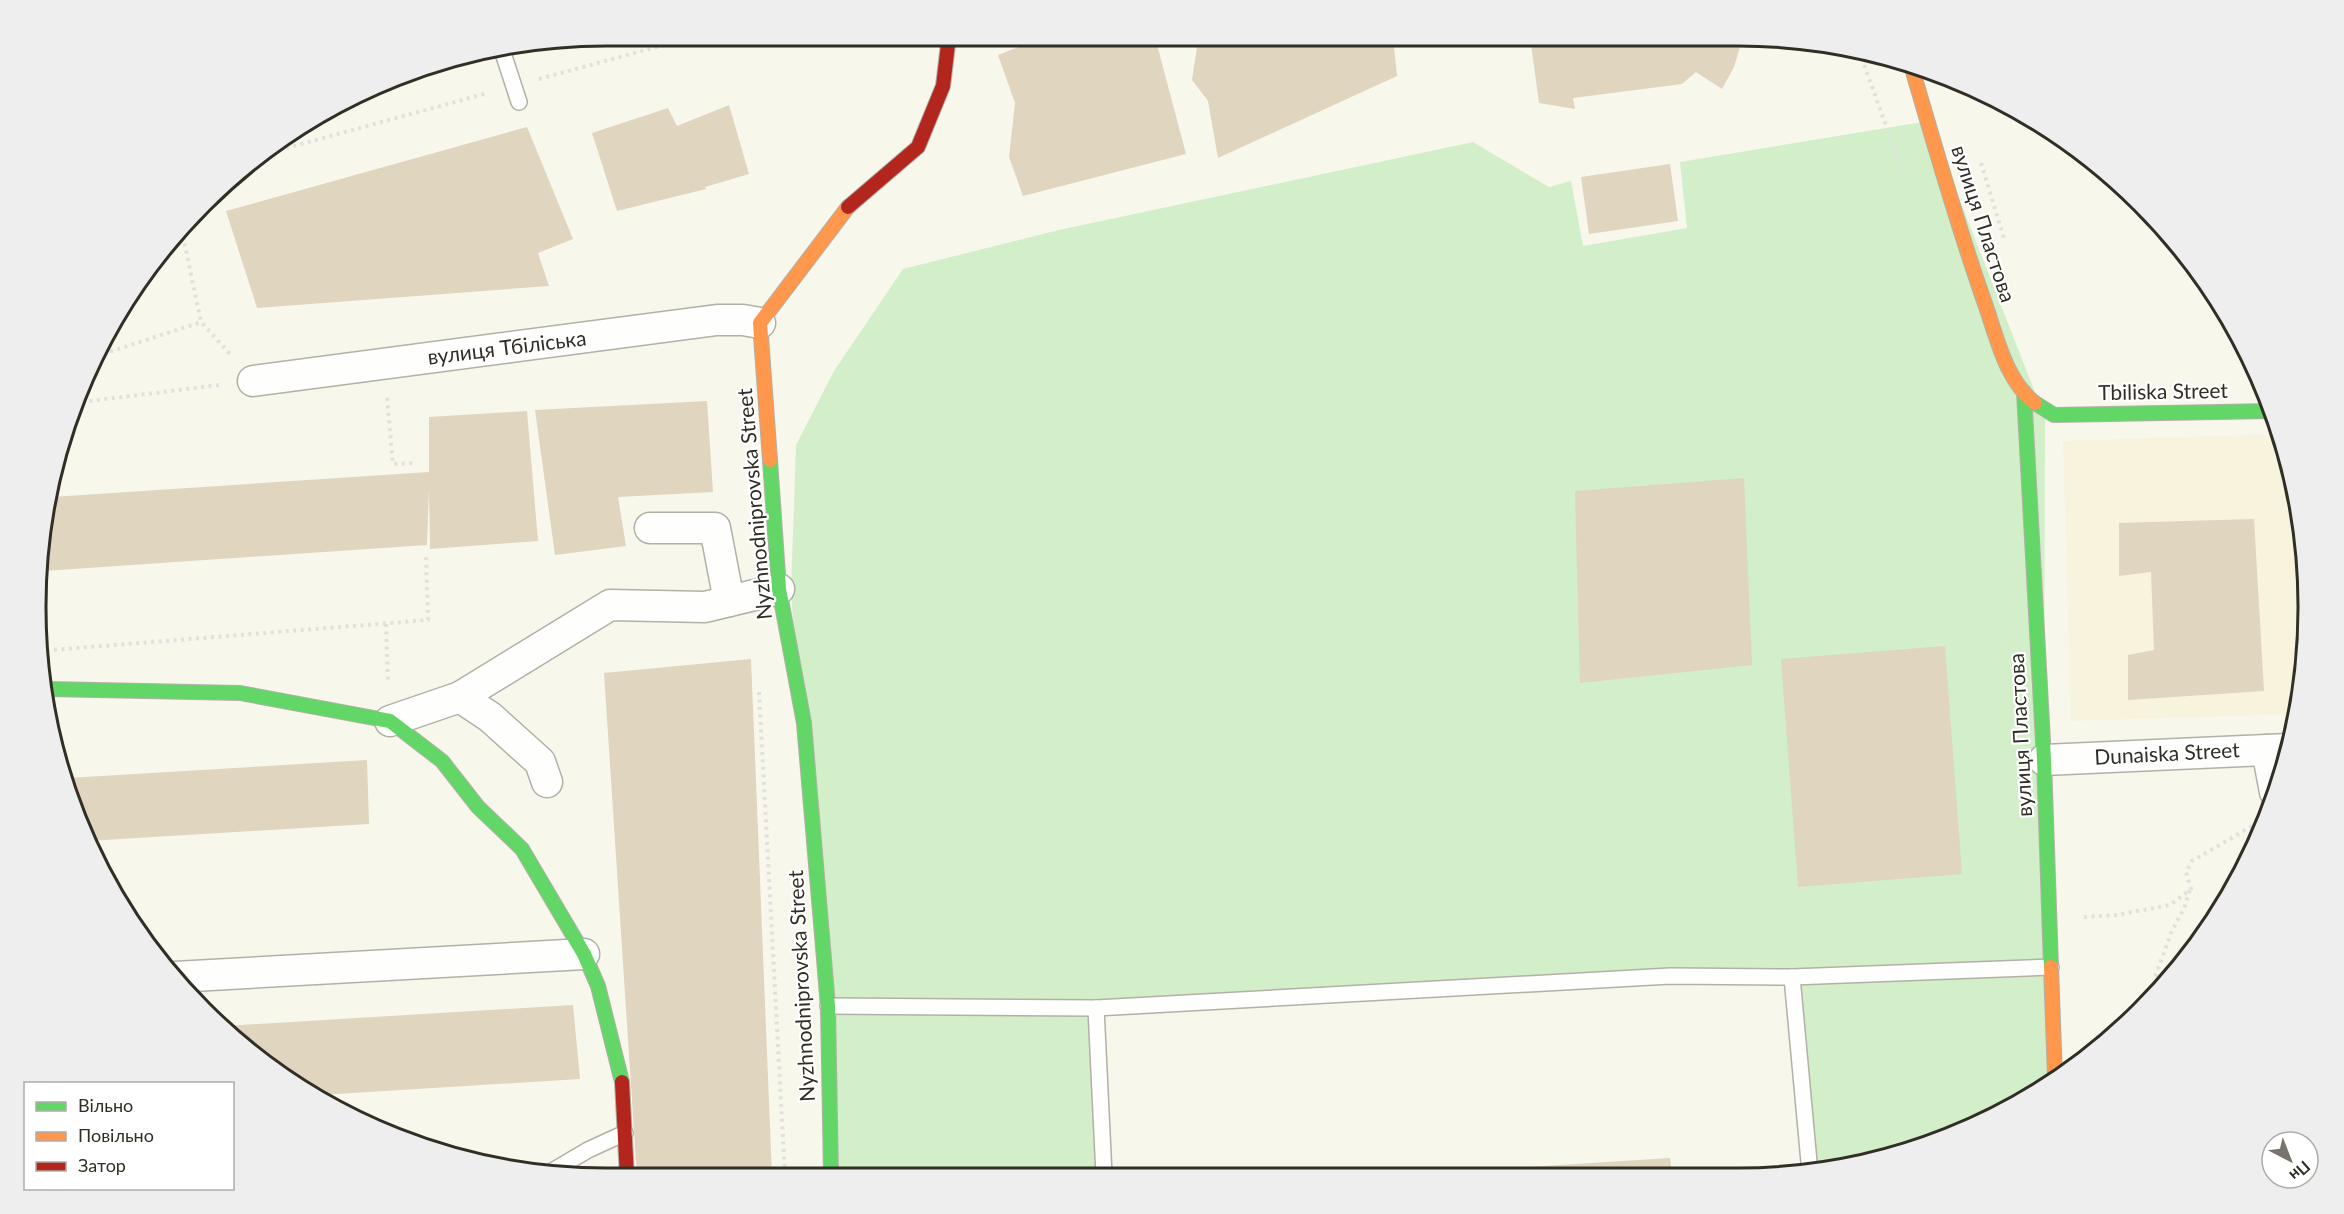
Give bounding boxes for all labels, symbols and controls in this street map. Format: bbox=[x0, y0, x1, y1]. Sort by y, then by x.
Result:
street label: вулиця Пластова bbox=[1947, 142, 2022, 305]
street label: вулиця Тбіліська bbox=[426, 324, 588, 369]
street label: Tbiliska Street bbox=[2098, 377, 2229, 404]
street label: Nyzhnodniprovska Street bbox=[731, 387, 776, 621]
street label: вулиця Пластова bbox=[2003, 653, 2036, 818]
street label: Dunaiska Street bbox=[2094, 736, 2241, 769]
street label: Nyzhnodniprovska Street bbox=[782, 869, 819, 1103]
legend bbox=[24, 1082, 234, 1190]
text: Вільно bbox=[78, 1094, 133, 1116]
text: Повільно bbox=[78, 1124, 154, 1146]
north arrow bbox=[2260, 1130, 2320, 1190]
text: Затор bbox=[78, 1154, 126, 1176]
text: Пн bbox=[2286, 1157, 2315, 1186]

